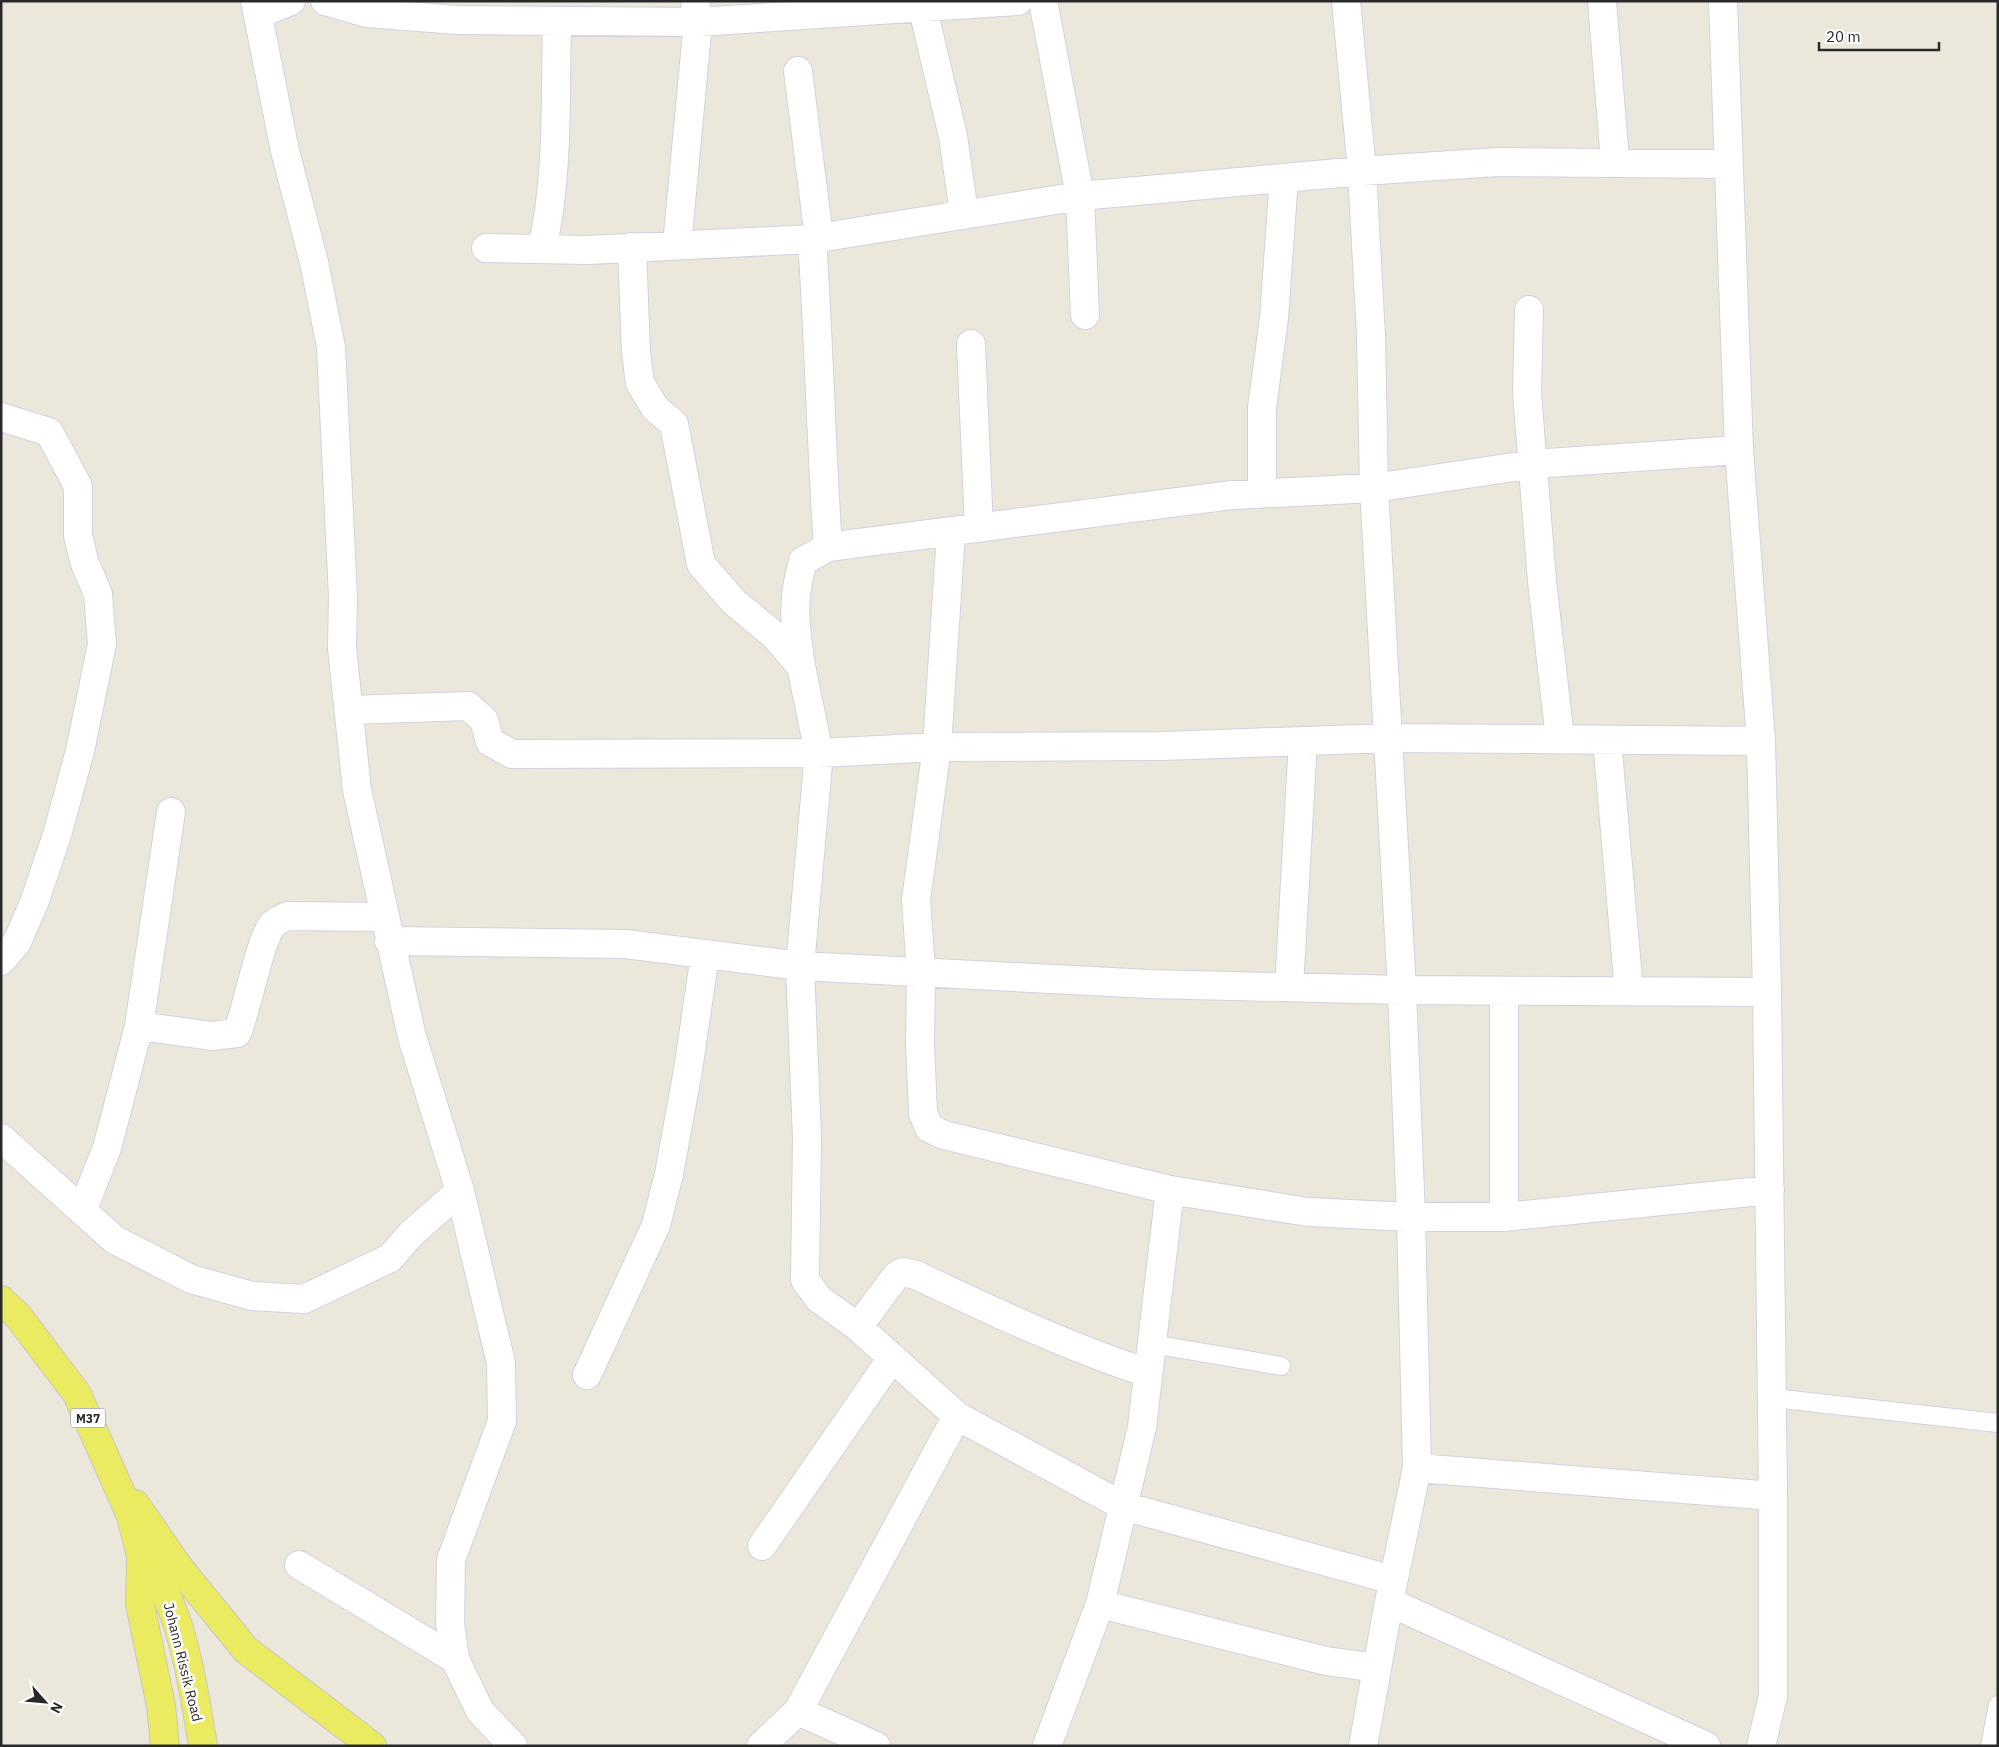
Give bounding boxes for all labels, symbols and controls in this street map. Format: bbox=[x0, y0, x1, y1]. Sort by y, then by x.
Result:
scale bar bbox=[1819, 20, 1939, 52]
text: 20 m bbox=[1826, 27, 1861, 46]
road number: M37 bbox=[70, 1409, 106, 1428]
street label: Johann Rissik Road bbox=[160, 1601, 206, 1723]
north arrow bbox=[20, 1677, 70, 1727]
text: N bbox=[46, 1699, 67, 1717]

